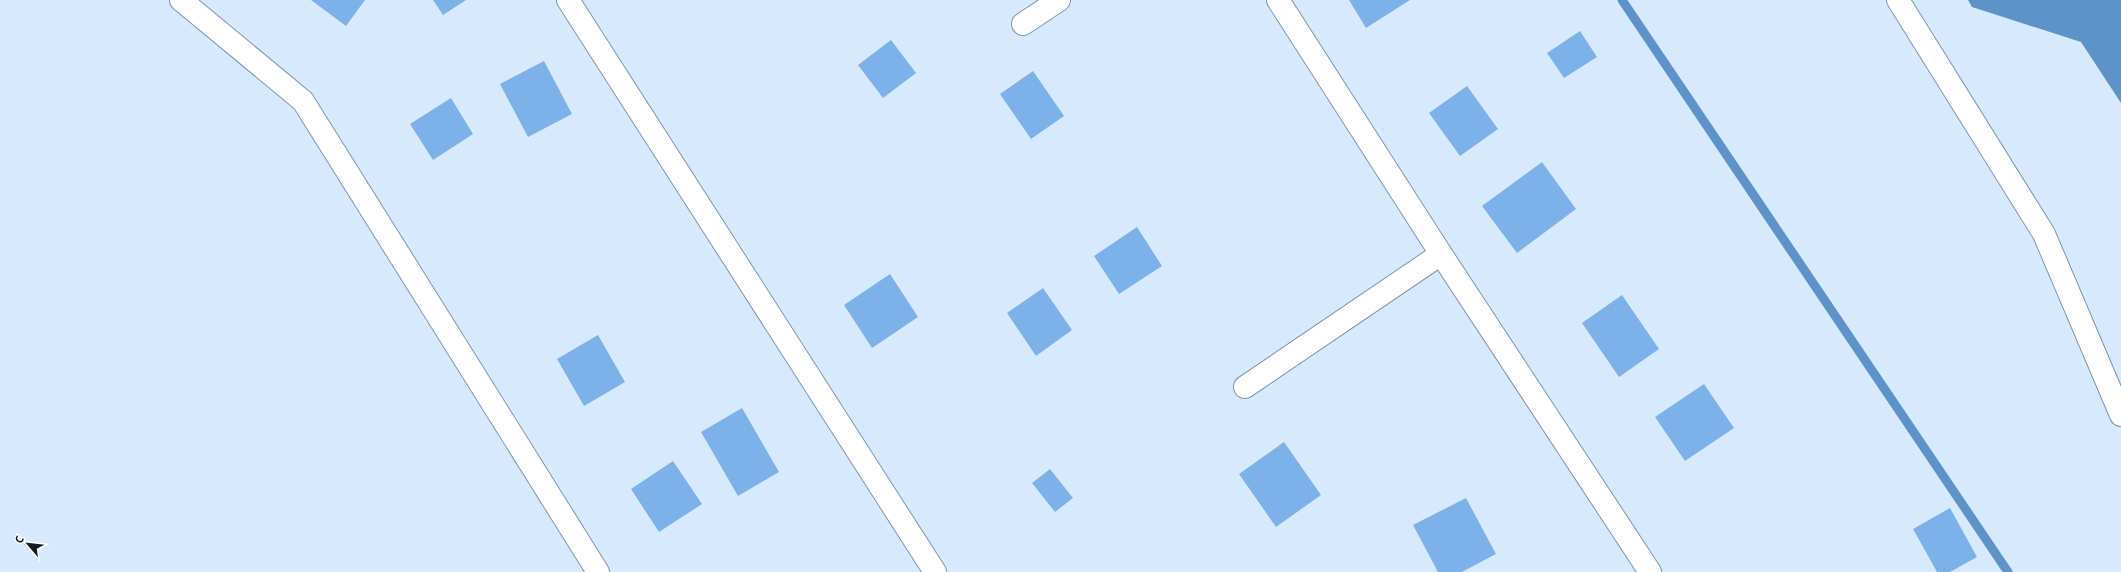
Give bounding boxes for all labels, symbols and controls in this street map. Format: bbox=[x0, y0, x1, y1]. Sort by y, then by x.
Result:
north arrow bbox=[8, 524, 48, 564]
text: С bbox=[12, 533, 27, 545]

